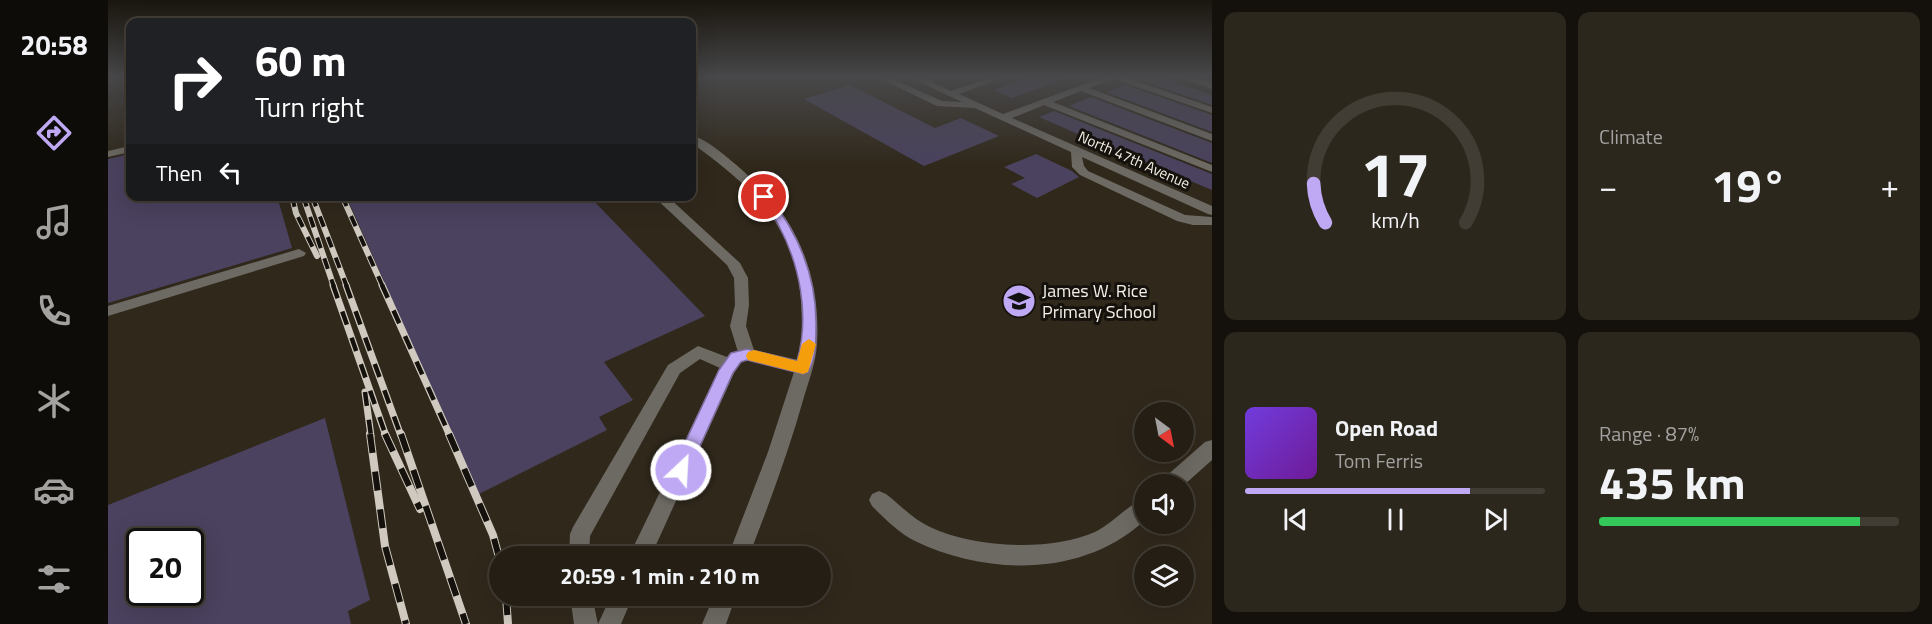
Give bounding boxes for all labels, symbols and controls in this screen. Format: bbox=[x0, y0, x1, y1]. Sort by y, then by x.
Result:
text: 20:58 bbox=[20, 24, 88, 65]
text: 60 m bbox=[255, 28, 347, 92]
icon: right bbox=[156, 42, 234, 120]
text: Turn right bbox=[255, 86, 364, 127]
icon: directions bbox=[33, 112, 75, 154]
text: Climate bbox=[1599, 121, 1663, 152]
street label: North 47th Avenue bbox=[1075, 125, 1194, 194]
text: 17 bbox=[1360, 126, 1430, 221]
text: 19° bbox=[1711, 151, 1787, 219]
text: Then bbox=[156, 156, 202, 190]
icon: left bbox=[214, 156, 247, 189]
text: − bbox=[1599, 161, 1617, 211]
text: + bbox=[1881, 161, 1899, 211]
pin bbox=[738, 171, 789, 222]
icon: arrive bbox=[747, 180, 780, 213]
icon: music bbox=[33, 201, 75, 243]
text: km/h bbox=[1371, 204, 1419, 236]
place label: James W. Rice Primary School bbox=[1042, 277, 1156, 325]
school or university icon: James W. Rice Primary School bbox=[1001, 283, 1037, 319]
icon: phone bbox=[33, 290, 75, 332]
icon: climate bbox=[33, 380, 75, 422]
north arrow bbox=[1134, 402, 1194, 462]
map controls bbox=[1134, 402, 1194, 606]
text: Open Road bbox=[1335, 411, 1438, 445]
text: Range · 87% bbox=[1599, 418, 1699, 449]
position arrow bbox=[649, 438, 713, 502]
text: Tom Ferris bbox=[1335, 445, 1423, 476]
text: 435 km bbox=[1599, 448, 1745, 516]
icon: car bbox=[33, 469, 75, 511]
button: sound bbox=[1134, 474, 1194, 534]
icon: previous bbox=[1279, 503, 1312, 536]
icon: pause bbox=[1379, 503, 1412, 536]
icon: next bbox=[1479, 503, 1512, 536]
speed limit sign: 20 bbox=[126, 528, 204, 606]
button: layers bbox=[1134, 546, 1194, 606]
icon: filters bbox=[33, 558, 75, 600]
text: 20:59 · 1 min · 210 m bbox=[560, 559, 760, 593]

